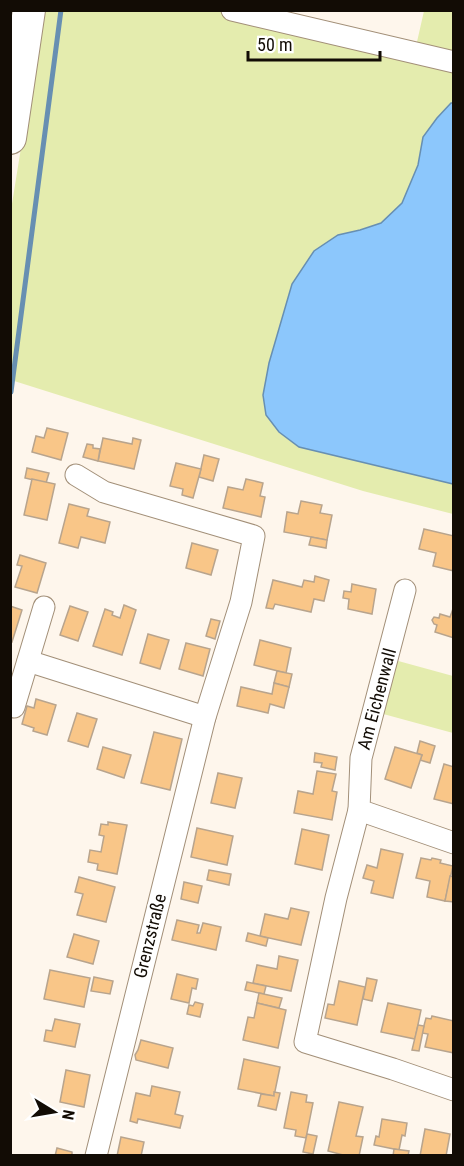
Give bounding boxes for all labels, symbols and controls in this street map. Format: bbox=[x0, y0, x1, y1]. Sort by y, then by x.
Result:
scale bar bbox=[248, 24, 380, 62]
text: 50 m bbox=[257, 34, 292, 55]
street label: Am Eichenwall bbox=[353, 646, 400, 752]
street label: Grenzstraße bbox=[129, 892, 170, 980]
north arrow bbox=[24, 1082, 84, 1142]
text: N bbox=[58, 1108, 78, 1121]

